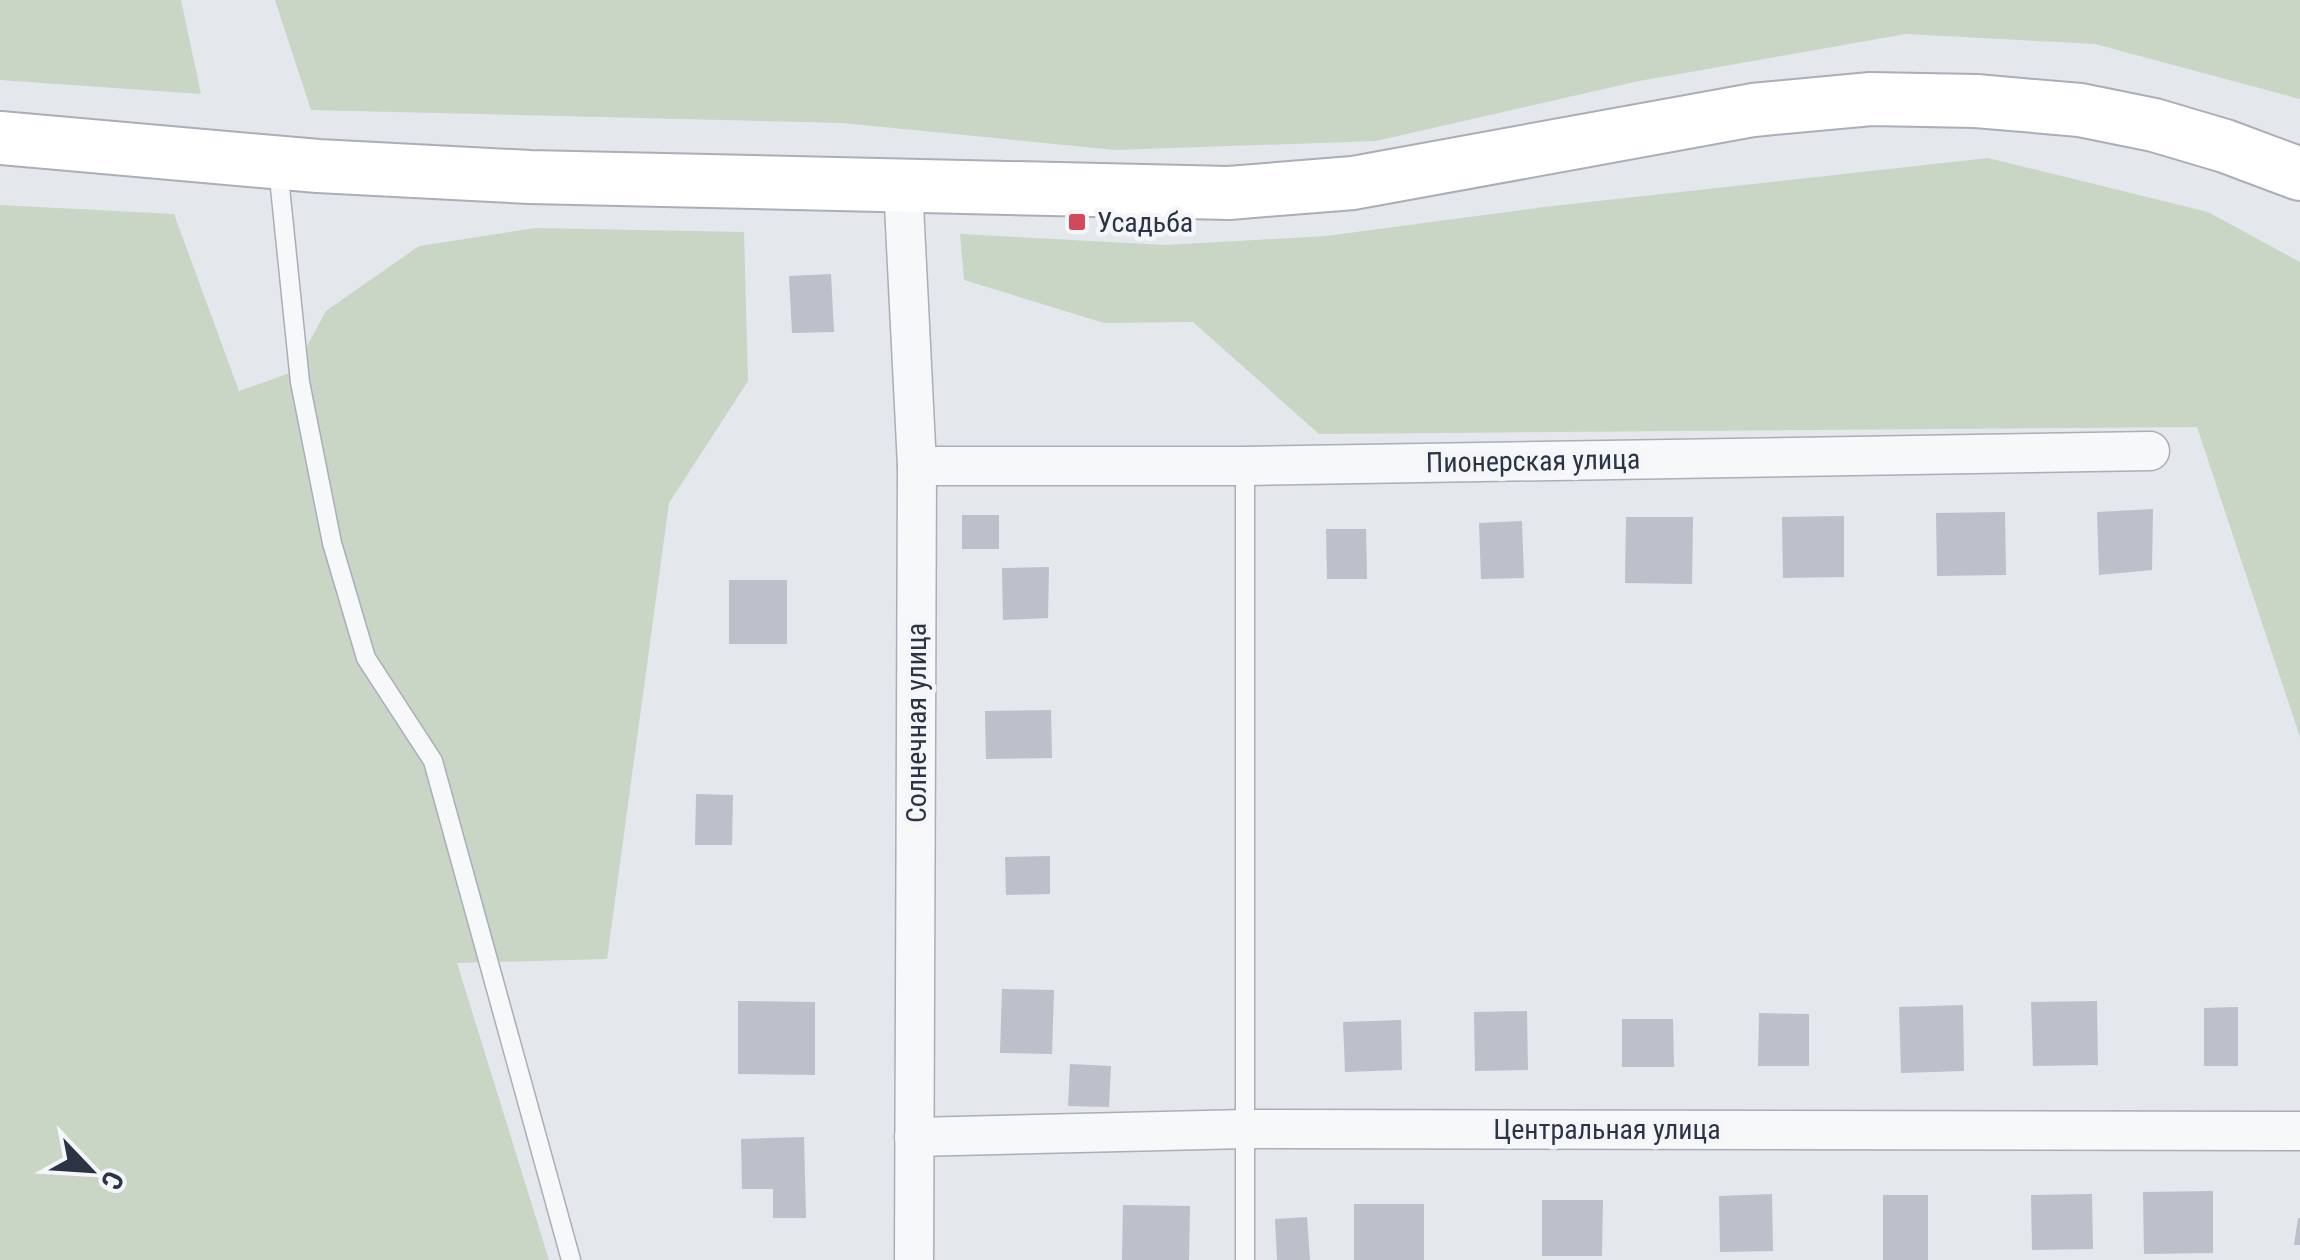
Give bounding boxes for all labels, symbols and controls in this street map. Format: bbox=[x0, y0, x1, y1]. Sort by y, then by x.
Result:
place label: Усадьба bbox=[1097, 206, 1193, 239]
marker: Усадьба bbox=[1066, 211, 1088, 233]
street label: Пионерская улица bbox=[1426, 443, 1640, 479]
street label: Солнечная улица bbox=[900, 623, 933, 823]
street label: Центральная улица bbox=[1493, 1113, 1721, 1146]
north arrow bbox=[40, 1120, 140, 1220]
text: С bbox=[94, 1166, 131, 1195]

